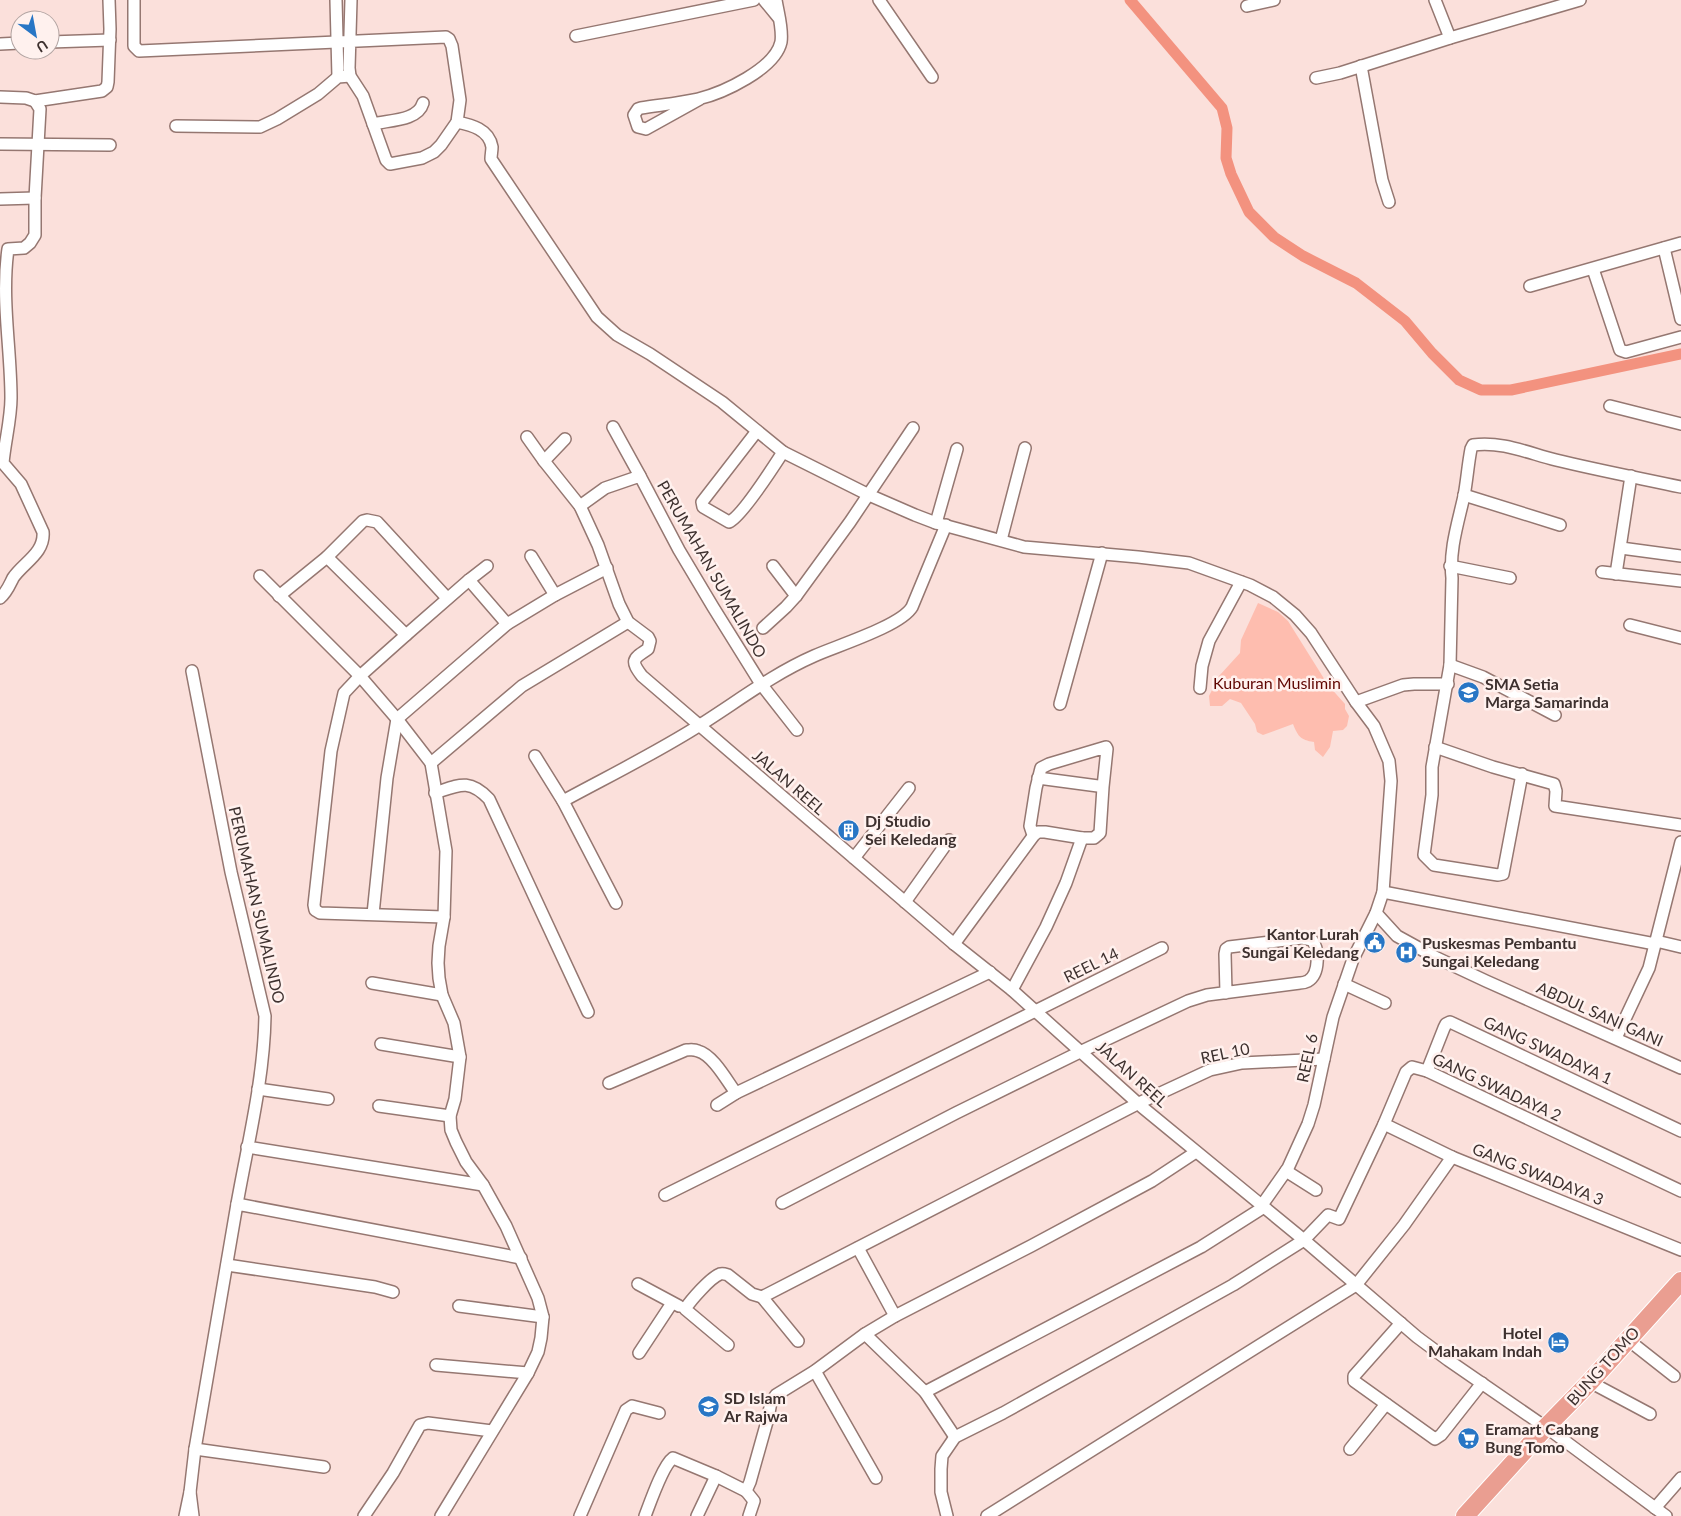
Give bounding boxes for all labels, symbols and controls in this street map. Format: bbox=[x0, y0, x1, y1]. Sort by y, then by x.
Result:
north arrow bbox=[10, 10, 60, 60]
text: U bbox=[33, 36, 51, 56]
street label: PERUMAHAN SUMALINDO bbox=[654, 477, 771, 661]
park label: Kuburan Muslimin bbox=[1213, 673, 1341, 692]
place label: SMA Setia Marga Samarinda bbox=[1485, 674, 1609, 711]
school or university icon: SMA Setia Marga Samarinda bbox=[1457, 681, 1481, 705]
street label: JALAN REEL bbox=[749, 745, 829, 818]
street label: PERUMAHAN SUMALINDO bbox=[226, 805, 289, 1005]
place label: Dj Studio Sei Keledang bbox=[865, 811, 957, 848]
building icon: Dj Studio Sei Keledang bbox=[837, 818, 861, 842]
place label: Kantor Lurah Sungai Keledang bbox=[1242, 924, 1360, 961]
public building icon: Kantor Lurah Sungai Keledang bbox=[1363, 931, 1387, 955]
place label: Puskesmas Pembantu Sungai Keledang bbox=[1422, 933, 1577, 970]
hospital icon: Puskesmas Pembantu Sungai Keledang bbox=[1394, 940, 1418, 964]
street label: REEL 14 bbox=[1060, 943, 1121, 986]
street label: ABDUL SANI GANI bbox=[1534, 977, 1666, 1050]
street label: GANG SWADAYA 1 bbox=[1481, 1011, 1616, 1088]
street label: REEL 6 bbox=[1292, 1032, 1321, 1084]
street label: JALAN REEL bbox=[1093, 1037, 1172, 1111]
street label: REL 10 bbox=[1199, 1038, 1251, 1067]
street label: GANG SWADAYA 2 bbox=[1430, 1048, 1565, 1125]
street label: GANG SWADAYA 3 bbox=[1470, 1139, 1607, 1209]
street label: BUNG TOMO bbox=[1562, 1322, 1643, 1409]
place label: Hotel Mahakam Indah bbox=[1428, 1323, 1542, 1360]
hotel icon: Hotel Mahakam Indah bbox=[1546, 1330, 1570, 1354]
place label: SD Islam Ar Rajwa bbox=[723, 1388, 788, 1425]
school or university icon: SD Islam Ar Rajwa bbox=[696, 1395, 720, 1419]
place label: Eramart Cabang Bung Tomo bbox=[1485, 1419, 1599, 1456]
supermarket icon: Eramart Cabang Bung Tomo bbox=[1457, 1426, 1481, 1450]

